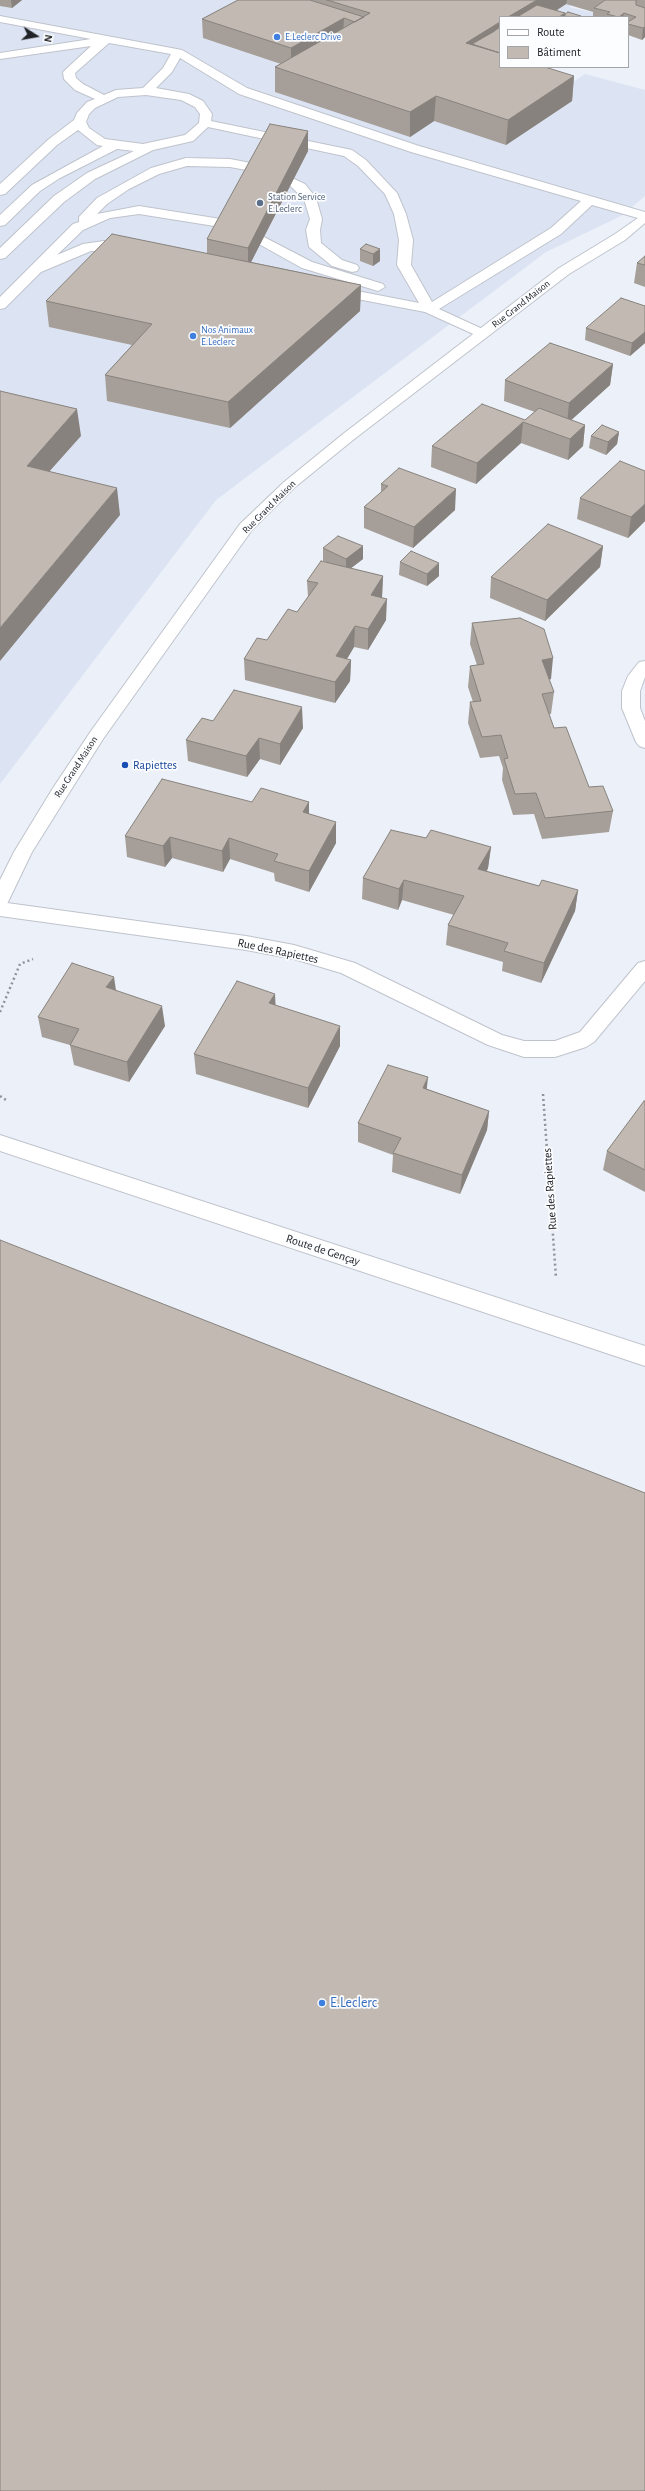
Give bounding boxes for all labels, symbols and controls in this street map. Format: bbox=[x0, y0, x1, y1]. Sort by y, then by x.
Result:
north arrow bbox=[16, 16, 56, 56]
legend bbox=[499, 16, 629, 68]
text: Route bbox=[537, 26, 564, 38]
place label: E.Leclerc Drive bbox=[285, 31, 341, 43]
marker: E.Leclerc Drive bbox=[272, 32, 282, 42]
text: N bbox=[42, 34, 54, 43]
text: Bâtiment bbox=[537, 46, 581, 58]
place label: Station Service E.Leclerc bbox=[268, 191, 325, 214]
marker: Station Service E.Leclerc bbox=[255, 198, 265, 208]
street label: Rue Grand Maison bbox=[489, 278, 553, 330]
place label: Nos Animaux E.Leclerc bbox=[201, 324, 253, 348]
marker: Nos Animaux E.Leclerc bbox=[188, 331, 198, 341]
street label: Rue Grand Maison bbox=[240, 478, 298, 536]
street label: Rue Grand Maison bbox=[52, 734, 100, 800]
place label: Rapiettes bbox=[133, 758, 177, 772]
marker: Rapiettes bbox=[120, 760, 130, 770]
street label: Rue des Rapiettes bbox=[236, 935, 320, 967]
street label: Rue des Rapiettes bbox=[540, 1148, 560, 1230]
street label: Route de Gençay bbox=[284, 1231, 362, 1269]
place label: E.Leclerc bbox=[330, 1995, 377, 2011]
marker: E.Leclerc bbox=[317, 1998, 327, 2008]

